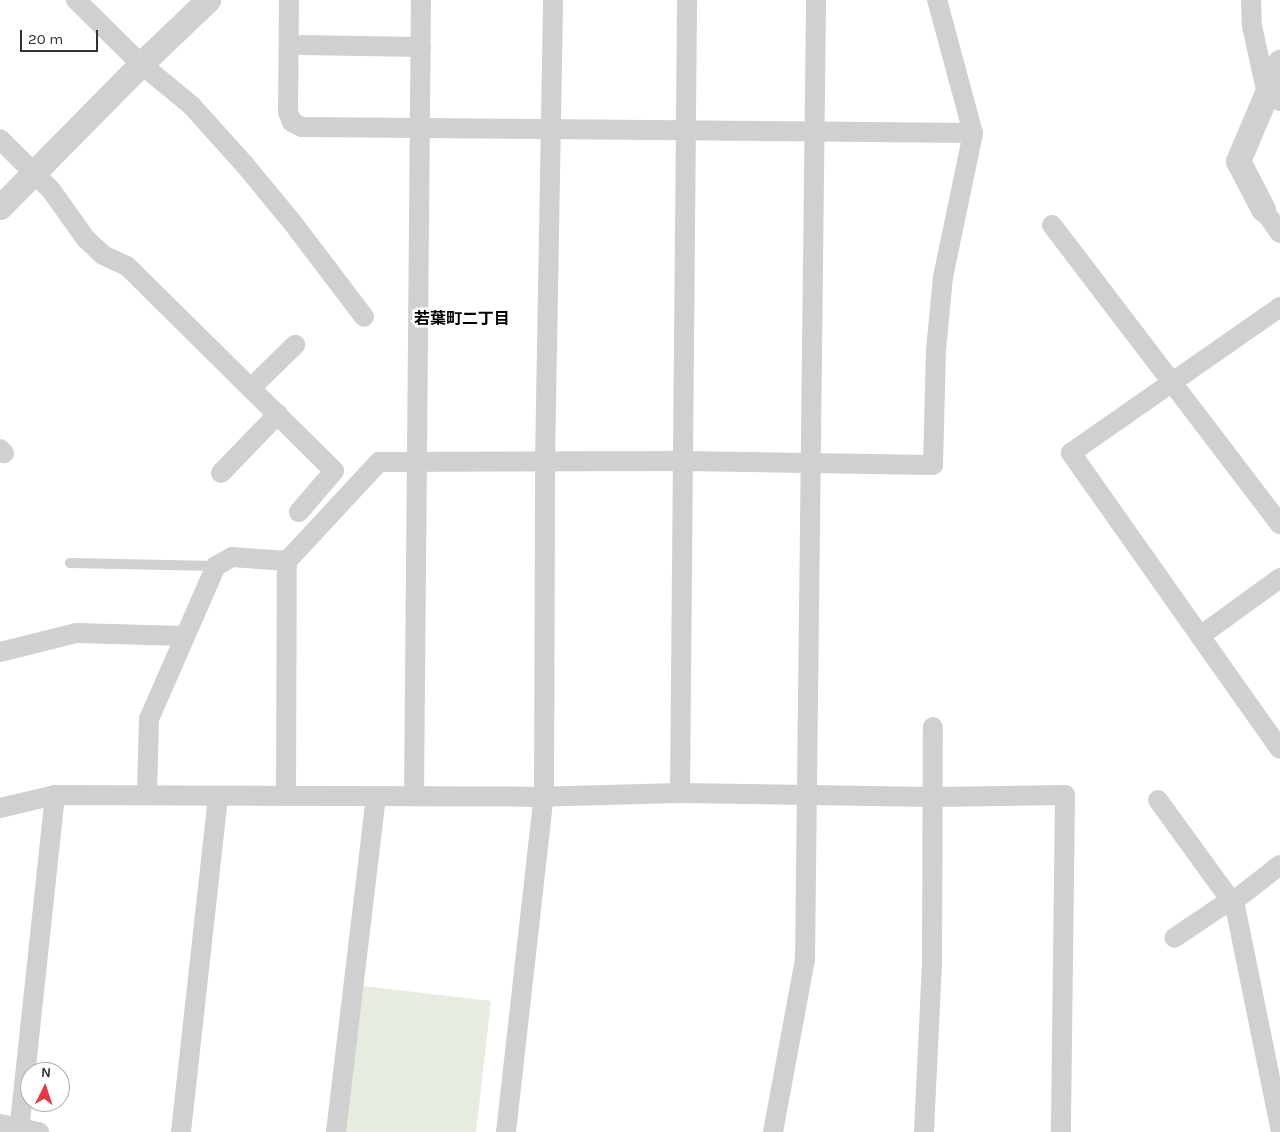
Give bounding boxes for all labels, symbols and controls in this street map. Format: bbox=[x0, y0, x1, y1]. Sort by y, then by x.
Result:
scale bar bbox=[22, 20, 100, 52]
text: 20 m bbox=[28, 30, 63, 48]
district label: 若葉町二丁目 bbox=[414, 309, 510, 329]
north arrow bbox=[20, 1062, 70, 1112]
text: N bbox=[40, 1064, 52, 1081]

